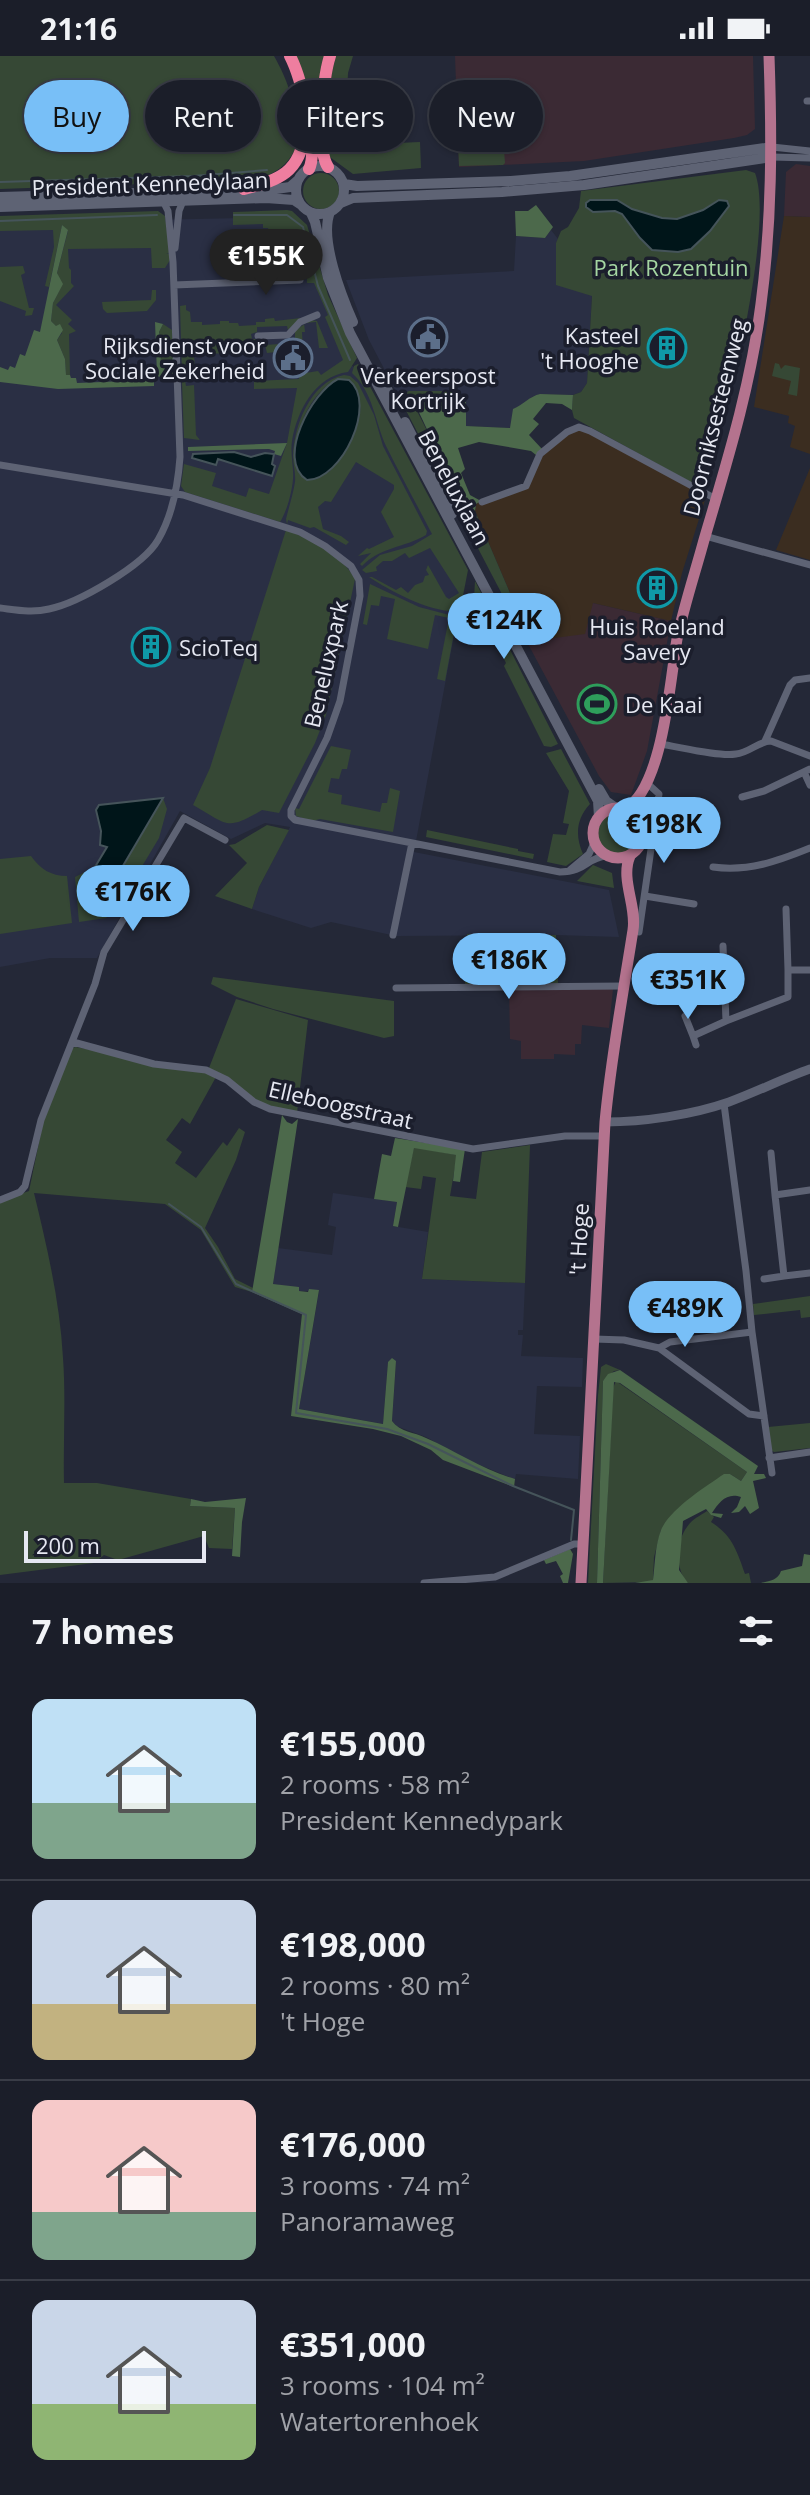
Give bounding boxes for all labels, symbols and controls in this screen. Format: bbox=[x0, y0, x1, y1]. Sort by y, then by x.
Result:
text: 21:16 bbox=[40, 8, 117, 49]
chip: Buy bbox=[24, 80, 129, 152]
chip: Rent bbox=[145, 80, 261, 152]
chip: Filters bbox=[277, 80, 413, 152]
chip: New bbox=[429, 80, 543, 152]
street label: President Kennedylaan bbox=[31, 164, 269, 202]
pin: €155K bbox=[210, 229, 322, 297]
text: €155K bbox=[228, 237, 304, 273]
park label: Park Rozentuin bbox=[593, 252, 749, 282]
street label: Doorniksesteenweg bbox=[675, 315, 753, 519]
public building icon: Verkeerspost Kortrijk bbox=[407, 316, 449, 358]
place label: Kasteel 't Hooghe bbox=[540, 320, 639, 375]
building icon: Kasteel 't Hooghe bbox=[646, 327, 688, 369]
place label: Rijksdienst voor Sociale Zekerheid bbox=[85, 330, 265, 385]
public building icon: Rijksdienst voor Sociale Zekerheid bbox=[272, 337, 314, 379]
place label: Verkeerspost Kortrijk bbox=[360, 360, 496, 415]
street label: Beneluxlaan bbox=[412, 424, 498, 550]
building icon: Huis Roeland Savery bbox=[636, 567, 678, 609]
pin: €124K bbox=[448, 593, 560, 661]
street label: Beneluxpark bbox=[296, 597, 354, 730]
text: €124K bbox=[466, 601, 542, 637]
place label: Huis Roeland Savery bbox=[589, 611, 725, 666]
building icon: ScioTeq bbox=[130, 626, 172, 668]
place label: ScioTeq bbox=[179, 632, 258, 662]
sports icon: De Kaai bbox=[576, 683, 618, 725]
place label: De Kaai bbox=[625, 689, 703, 719]
pin: €198K bbox=[608, 797, 720, 865]
text: €198K bbox=[626, 805, 702, 841]
pin: €176K bbox=[77, 865, 189, 933]
text: €176K bbox=[95, 873, 171, 909]
pin: €186K bbox=[453, 933, 565, 1001]
text: €186K bbox=[471, 941, 547, 977]
pin: €351K bbox=[632, 953, 744, 1021]
text: €351K bbox=[650, 961, 726, 997]
street label: Elleboogstraat bbox=[266, 1073, 416, 1135]
street label: 't Hoge bbox=[561, 1202, 595, 1276]
pin: €489K bbox=[629, 1281, 741, 1349]
text: €489K bbox=[647, 1289, 723, 1325]
scale bar bbox=[24, 1527, 206, 1563]
text: 200 m bbox=[36, 1530, 100, 1560]
text: 7 homes bbox=[32, 1608, 174, 1654]
icon: filters bbox=[734, 1609, 778, 1653]
text: €155,000 bbox=[280, 1720, 426, 1766]
icon: home bbox=[96, 1731, 192, 1827]
text: 2 rooms · 58 m² bbox=[280, 1766, 470, 1802]
text: President Kennedypark bbox=[280, 1802, 563, 1838]
text: €198,000 bbox=[280, 1921, 426, 1967]
icon: home bbox=[96, 1932, 192, 2028]
text: 2 rooms · 80 m² bbox=[280, 1967, 470, 2003]
text: 't Hoge bbox=[280, 2003, 365, 2039]
text: €176,000 bbox=[280, 2121, 426, 2167]
icon: home bbox=[96, 2132, 192, 2228]
text: 3 rooms · 74 m² bbox=[280, 2167, 470, 2203]
text: Panoramaweg bbox=[280, 2203, 454, 2239]
text: €351,000 bbox=[280, 2321, 426, 2367]
icon: home bbox=[96, 2332, 192, 2428]
text: 3 rooms · 104 m² bbox=[280, 2367, 485, 2403]
text: Watertorenhoek bbox=[280, 2403, 479, 2439]

